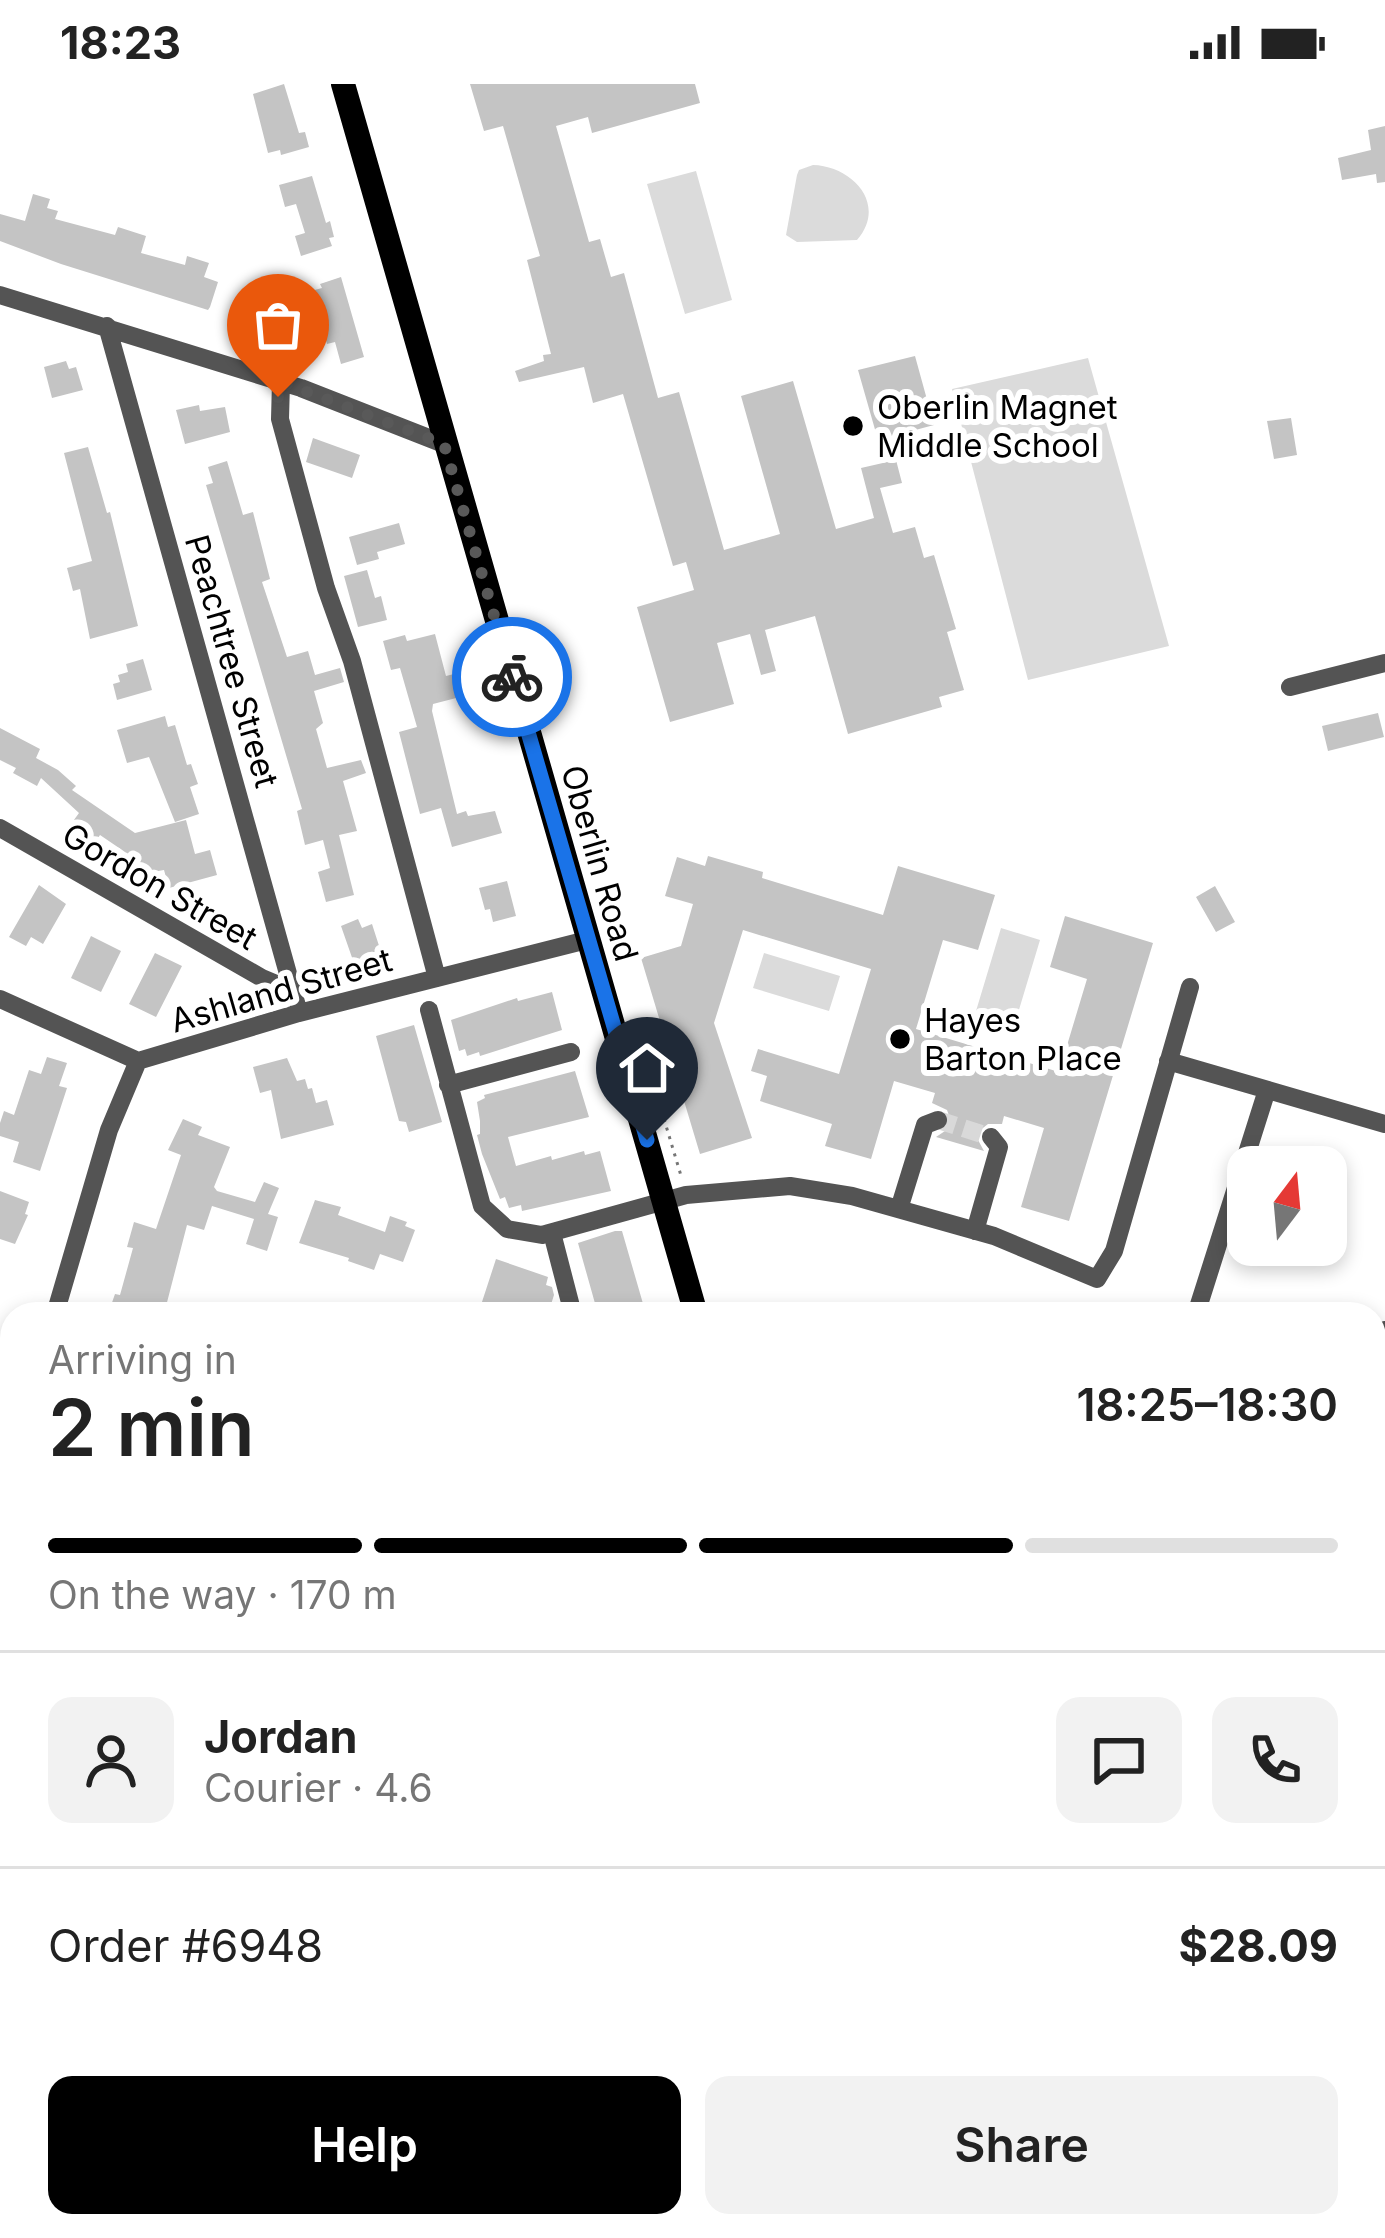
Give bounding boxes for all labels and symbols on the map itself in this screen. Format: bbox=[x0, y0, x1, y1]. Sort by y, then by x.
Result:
pin bbox=[227, 274, 329, 397]
place label: Oberlin Magnet Middle School bbox=[877, 387, 1118, 465]
marker: Oberlin Magnet Middle School bbox=[840, 413, 866, 439]
street label: Peachtree Street bbox=[177, 530, 287, 792]
courier bbox=[452, 617, 572, 737]
street label: Oberlin Road bbox=[553, 760, 647, 966]
street label: Gordon Street bbox=[56, 814, 265, 958]
street label: Ashland Street bbox=[166, 939, 396, 1041]
place label: Hayes Barton Place bbox=[924, 1000, 1122, 1078]
pin bbox=[596, 1017, 698, 1140]
marker: Hayes Barton Place bbox=[887, 1026, 913, 1052]
north arrow bbox=[1227, 1146, 1347, 1266]

